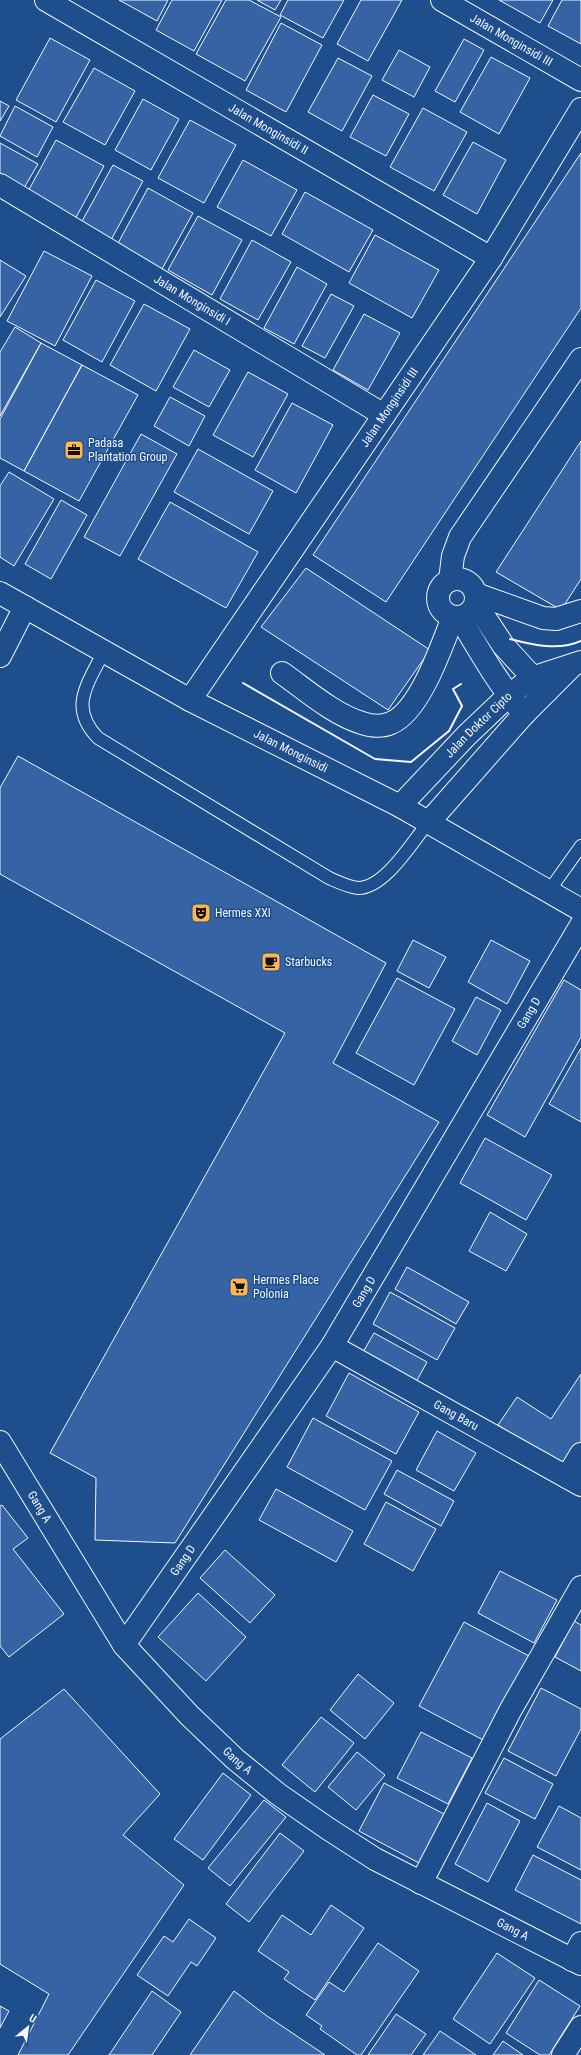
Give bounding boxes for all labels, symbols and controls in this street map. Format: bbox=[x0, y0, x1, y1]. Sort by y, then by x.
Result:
street label: Jalan Monginsidi III bbox=[468, 11, 555, 69]
street label: Jalan Monginsidi II bbox=[226, 100, 311, 157]
street label: Jalan Monginsidi I bbox=[151, 272, 233, 328]
street label: Jalan Monginsidi III bbox=[357, 365, 421, 450]
place label: Padasa Plantation Group bbox=[88, 436, 168, 464]
office icon: Padasa Plantation Group bbox=[63, 439, 85, 461]
street label: Jalan Doktor Cipto bbox=[442, 689, 515, 761]
street label: Jalan Monginsidi bbox=[251, 726, 330, 775]
theatre icon: Hermes XXI bbox=[190, 902, 212, 924]
place label: Hermes XXI bbox=[215, 906, 271, 920]
cafe icon: Starbucks bbox=[260, 951, 282, 973]
place label: Starbucks bbox=[285, 955, 332, 969]
street label: Gang D bbox=[514, 995, 544, 1031]
place label: Hermes Place Polonia bbox=[253, 1273, 319, 1301]
street label: Gang D bbox=[349, 1274, 379, 1310]
supermarket icon: Hermes Place Polonia bbox=[228, 1276, 250, 1298]
street label: Gang Baru bbox=[431, 1397, 481, 1433]
street label: Gang A bbox=[25, 1489, 55, 1525]
street label: Gang D bbox=[167, 1542, 198, 1578]
street label: Gang A bbox=[220, 1744, 255, 1777]
street label: Gang A bbox=[494, 1915, 531, 1943]
north arrow bbox=[8, 2007, 48, 2047]
text: U bbox=[27, 2011, 39, 2026]

